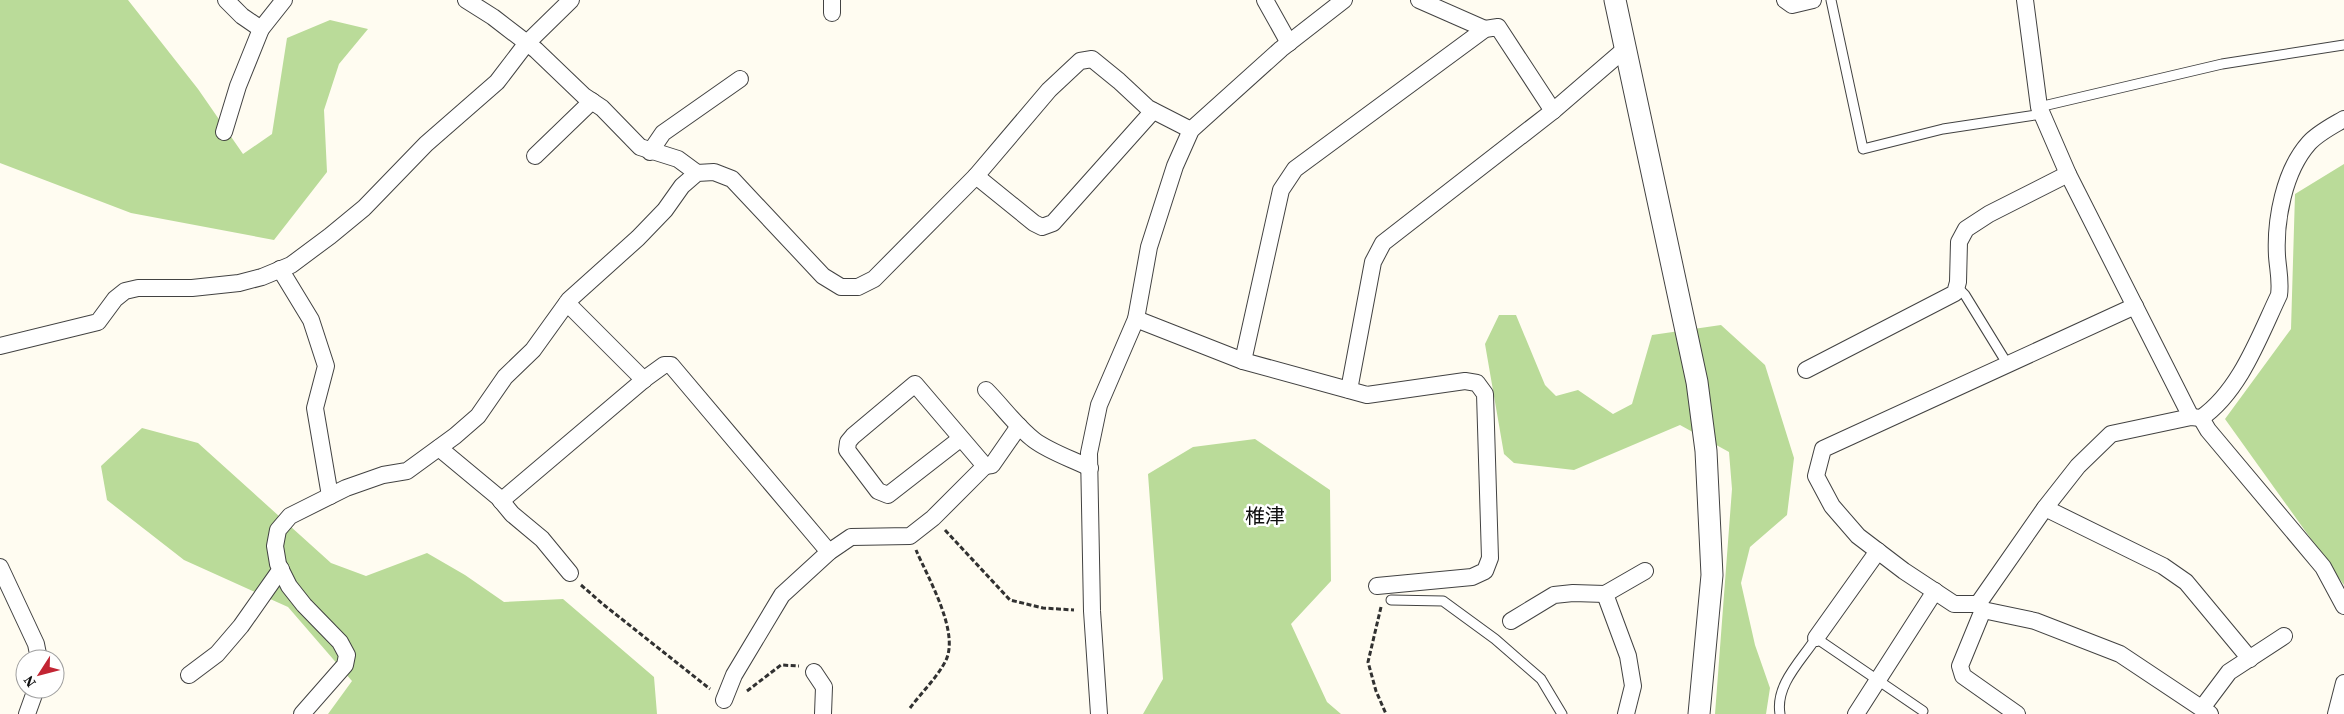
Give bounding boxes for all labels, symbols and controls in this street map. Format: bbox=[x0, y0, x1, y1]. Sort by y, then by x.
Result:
district label: 椎津 bbox=[1245, 502, 1285, 530]
north arrow bbox=[15, 649, 65, 699]
text: N bbox=[18, 672, 41, 692]

